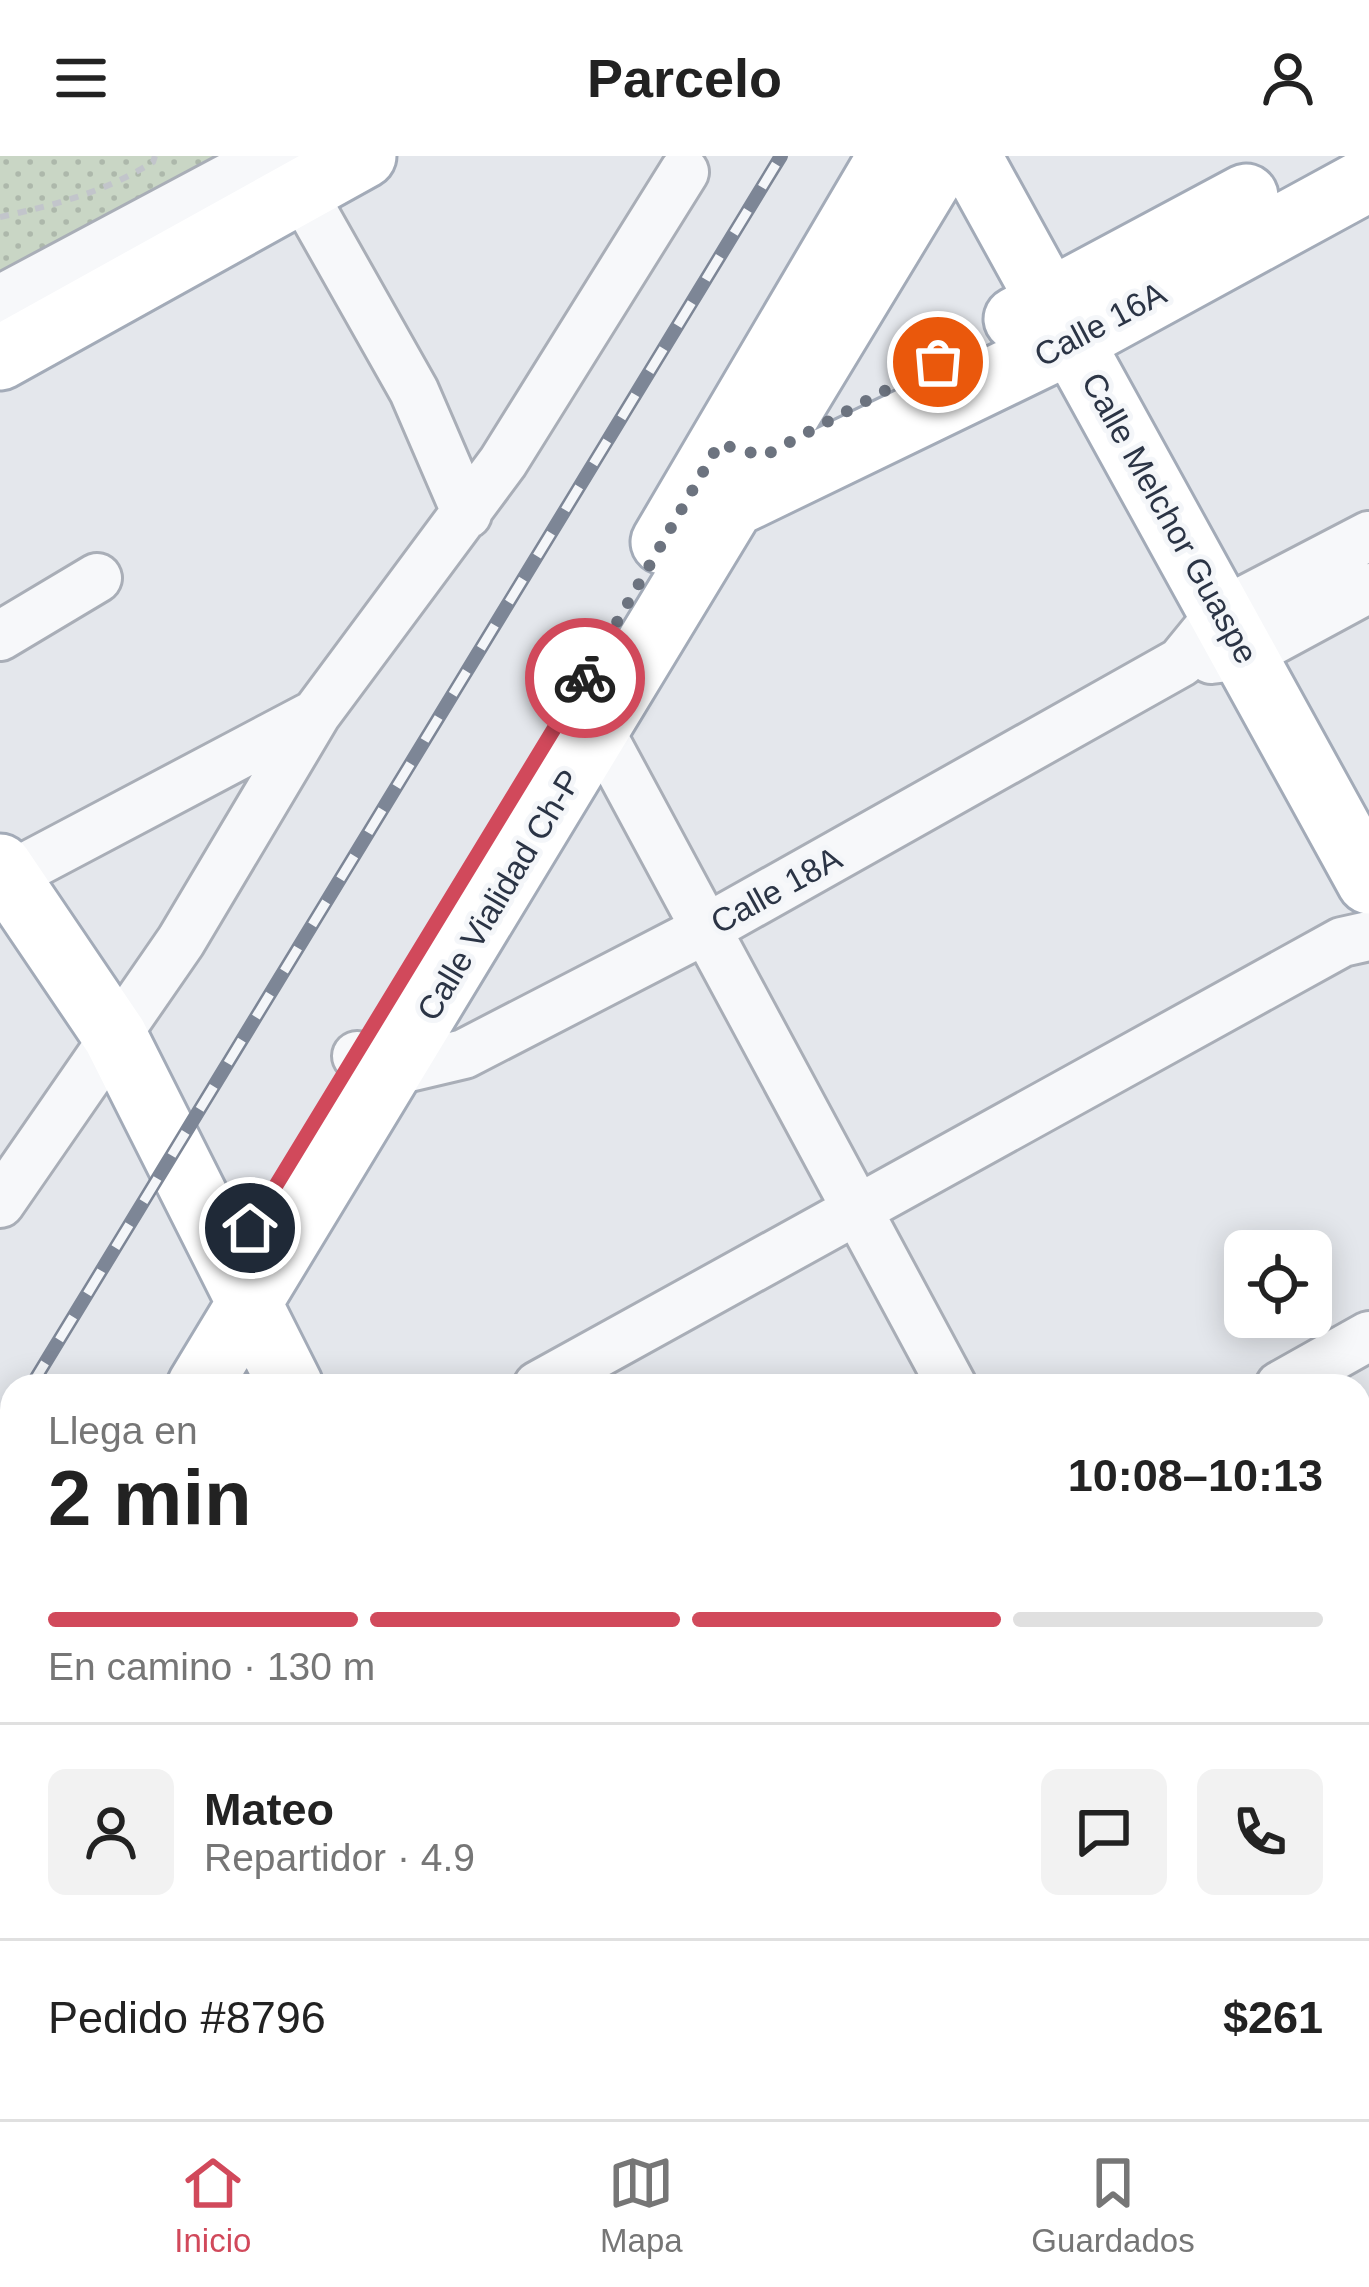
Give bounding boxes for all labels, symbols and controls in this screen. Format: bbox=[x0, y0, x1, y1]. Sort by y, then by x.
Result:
icon: menu bbox=[48, 45, 114, 111]
icon: person bbox=[1255, 45, 1321, 111]
text: Parcelo bbox=[587, 48, 782, 108]
street label: Calle 16A bbox=[1028, 274, 1172, 374]
pin bbox=[887, 311, 989, 413]
icon: bag bbox=[905, 329, 971, 395]
street label: Calle Melchor Guaspe bbox=[1075, 366, 1265, 670]
courier bbox=[525, 618, 645, 738]
icon: bike bbox=[552, 645, 618, 711]
street label: Calle Vialidad Ch-P bbox=[410, 763, 588, 1027]
street label: Calle 18A bbox=[704, 839, 848, 941]
pin bbox=[199, 1177, 301, 1279]
icon: home bbox=[217, 1195, 283, 1261]
map controls bbox=[1224, 1230, 1332, 1338]
button: locate bbox=[1224, 1230, 1332, 1338]
text: Llega en bbox=[48, 1409, 198, 1452]
text: 10:08–10:13 bbox=[1068, 1450, 1323, 1501]
text: 2 min bbox=[48, 1454, 252, 1542]
text: En camino · 130 m bbox=[48, 1645, 375, 1688]
button: person bbox=[48, 1769, 174, 1895]
button: chat bbox=[1041, 1769, 1167, 1895]
button: phone bbox=[1197, 1769, 1323, 1895]
text: Mateo bbox=[204, 1784, 334, 1835]
text: Repartidor · 4.9 bbox=[204, 1836, 475, 1879]
text: Pedido #8796 bbox=[48, 1992, 326, 2043]
text: $261 bbox=[1223, 1992, 1323, 2043]
tab: Inicio bbox=[174, 2150, 251, 2260]
tab: Mapa bbox=[600, 2150, 683, 2260]
tab: Guardados bbox=[1031, 2150, 1195, 2260]

